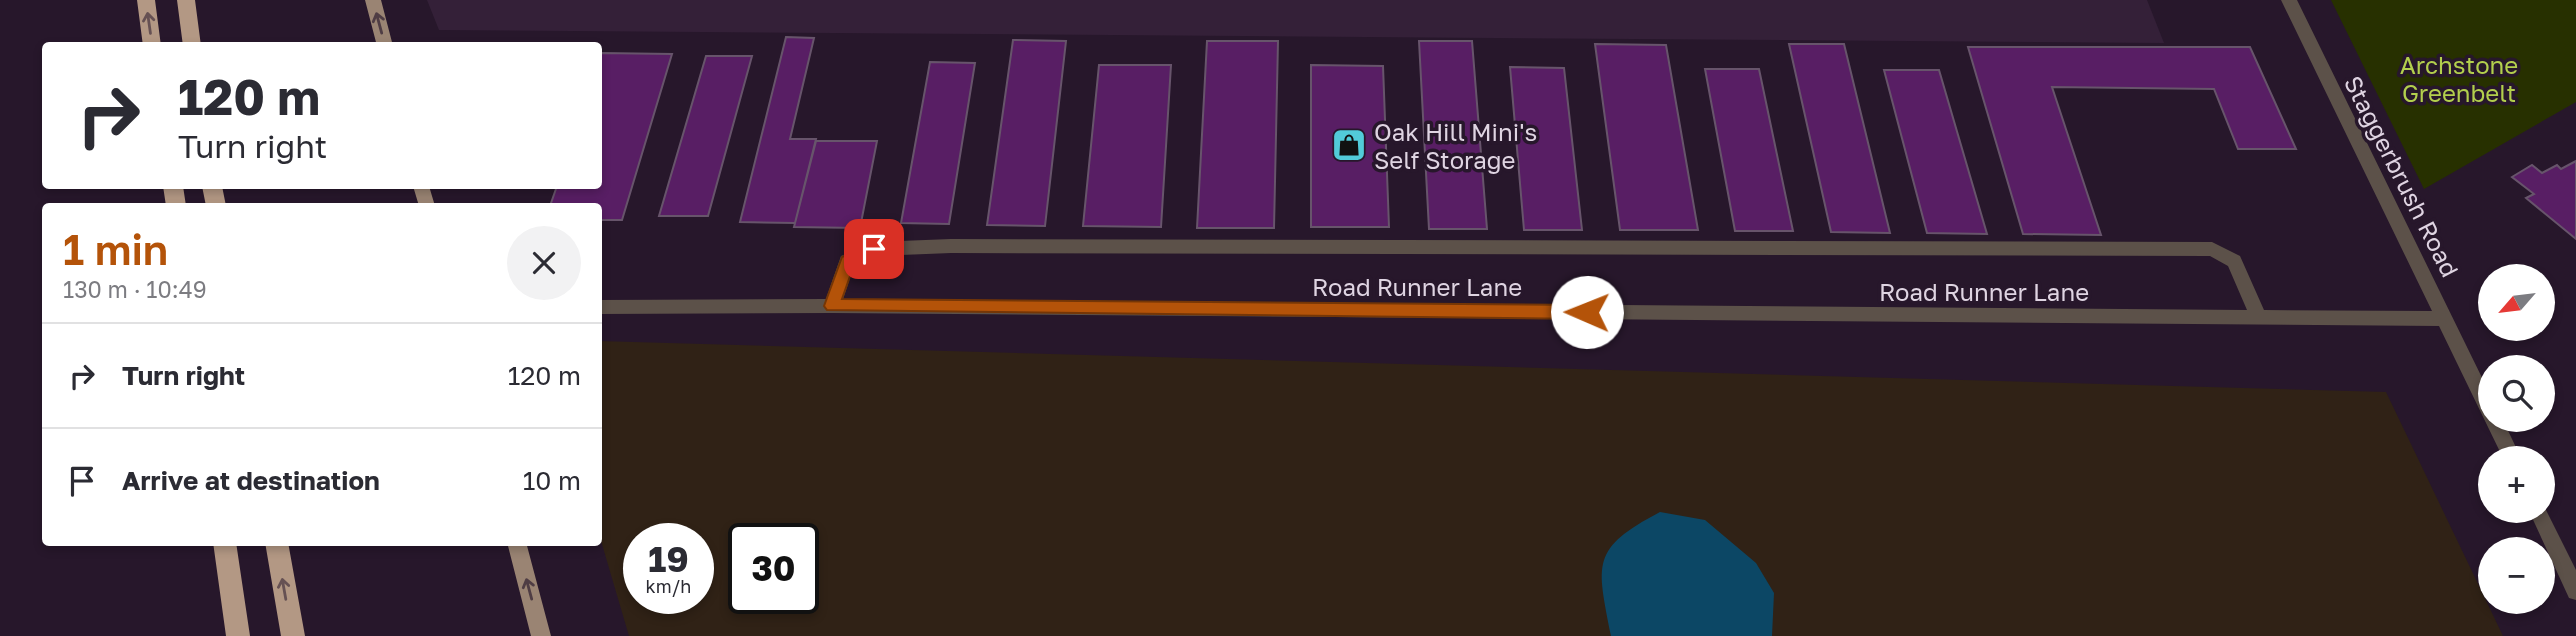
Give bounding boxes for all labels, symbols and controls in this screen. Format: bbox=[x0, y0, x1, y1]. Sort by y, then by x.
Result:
one-way arrow bbox=[142, 12, 155, 35]
one-way arrow bbox=[372, 12, 385, 35]
park label: Archstone Greenbelt bbox=[2400, 50, 2518, 107]
text: 120 m bbox=[178, 67, 320, 126]
icon: right bbox=[63, 70, 154, 161]
street label: Staggerbrush Road bbox=[2339, 71, 2465, 281]
place label: Oak Hill Mini's Self Storage bbox=[1374, 117, 1537, 174]
shop icon: Oak Hill Mini's Self Storage bbox=[1330, 126, 1368, 164]
text: Turn right bbox=[178, 127, 327, 165]
pin bbox=[844, 219, 904, 279]
text: 1 min bbox=[63, 224, 168, 274]
button: close bbox=[507, 226, 581, 300]
icon: arrive bbox=[855, 230, 893, 268]
north arrow bbox=[2478, 264, 2555, 341]
map controls bbox=[2478, 264, 2555, 614]
street label: Road Runner Lane bbox=[1312, 272, 1522, 301]
text: 130 m · 10:49 bbox=[63, 275, 207, 303]
position arrow bbox=[1550, 275, 1624, 349]
street label: Road Runner Lane bbox=[1879, 277, 2089, 306]
button: search bbox=[2478, 355, 2555, 432]
icon: right bbox=[63, 357, 101, 395]
text: Turn right bbox=[122, 360, 245, 391]
text: 120 m bbox=[508, 360, 581, 391]
button: + bbox=[2478, 446, 2555, 523]
icon: arrive bbox=[63, 462, 101, 500]
text: Arrive at destination bbox=[122, 465, 380, 496]
text: 10 m bbox=[523, 465, 581, 496]
speed limit sign: 30 bbox=[728, 523, 819, 614]
button: − bbox=[2478, 537, 2555, 614]
text: 19 bbox=[648, 538, 689, 580]
text: km/h bbox=[646, 575, 691, 597]
one-way arrow bbox=[277, 578, 290, 601]
one-way arrow bbox=[521, 578, 534, 600]

